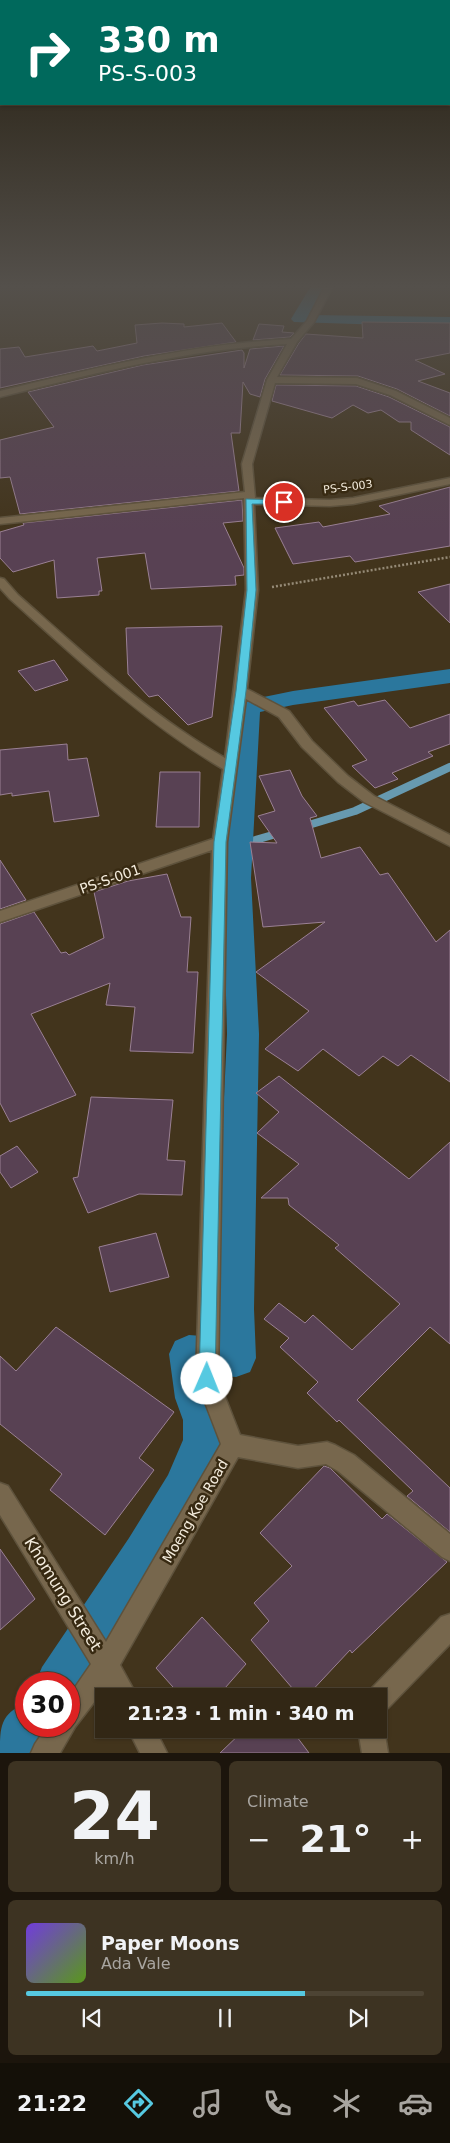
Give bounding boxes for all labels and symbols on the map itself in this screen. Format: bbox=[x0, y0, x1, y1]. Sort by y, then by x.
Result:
street label: PS-S-003 bbox=[323, 478, 373, 496]
pin bbox=[263, 481, 305, 523]
street label: PS-S-001 bbox=[78, 861, 142, 897]
position arrow bbox=[180, 1352, 232, 1404]
street label: Moeng Koe Road bbox=[159, 1456, 231, 1566]
street label: Khomung Street bbox=[20, 1534, 106, 1654]
speed limit sign: 30 bbox=[15, 1672, 80, 1737]

